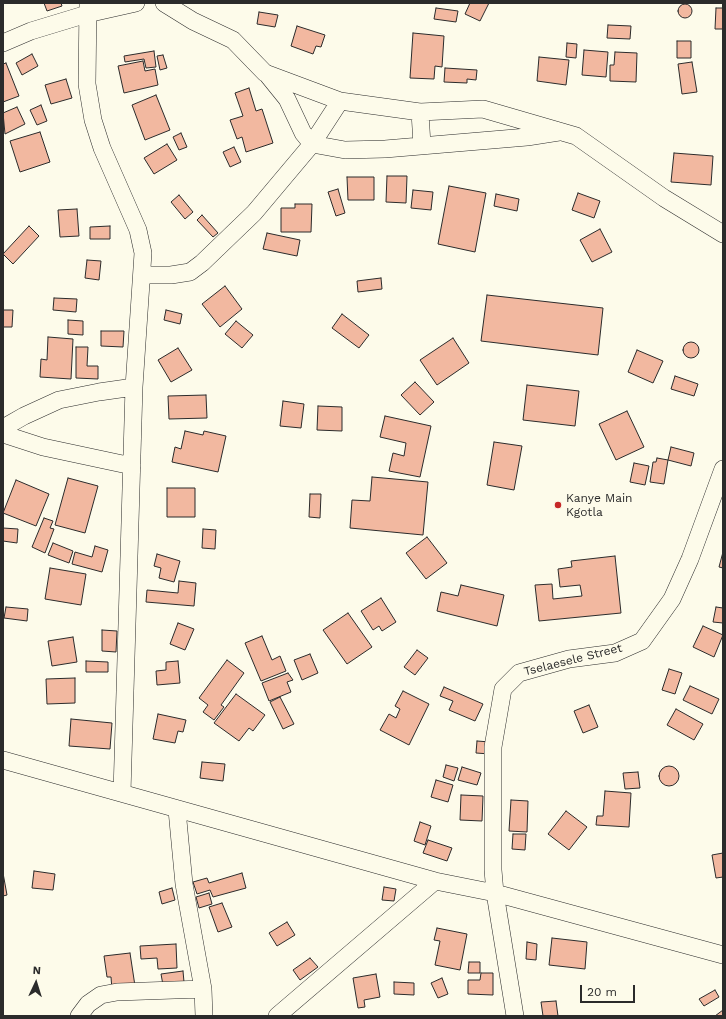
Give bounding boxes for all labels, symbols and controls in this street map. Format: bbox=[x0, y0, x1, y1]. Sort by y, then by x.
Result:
place label: Kanye Main Kgotla bbox=[566, 491, 633, 519]
marker: Kanye Main Kgotla bbox=[553, 500, 563, 510]
street label: Tselaesele Street bbox=[522, 641, 624, 679]
north arrow bbox=[16, 963, 56, 1003]
text: N bbox=[32, 964, 41, 977]
scale bar bbox=[582, 977, 637, 1003]
text: 20 m bbox=[587, 985, 617, 999]

